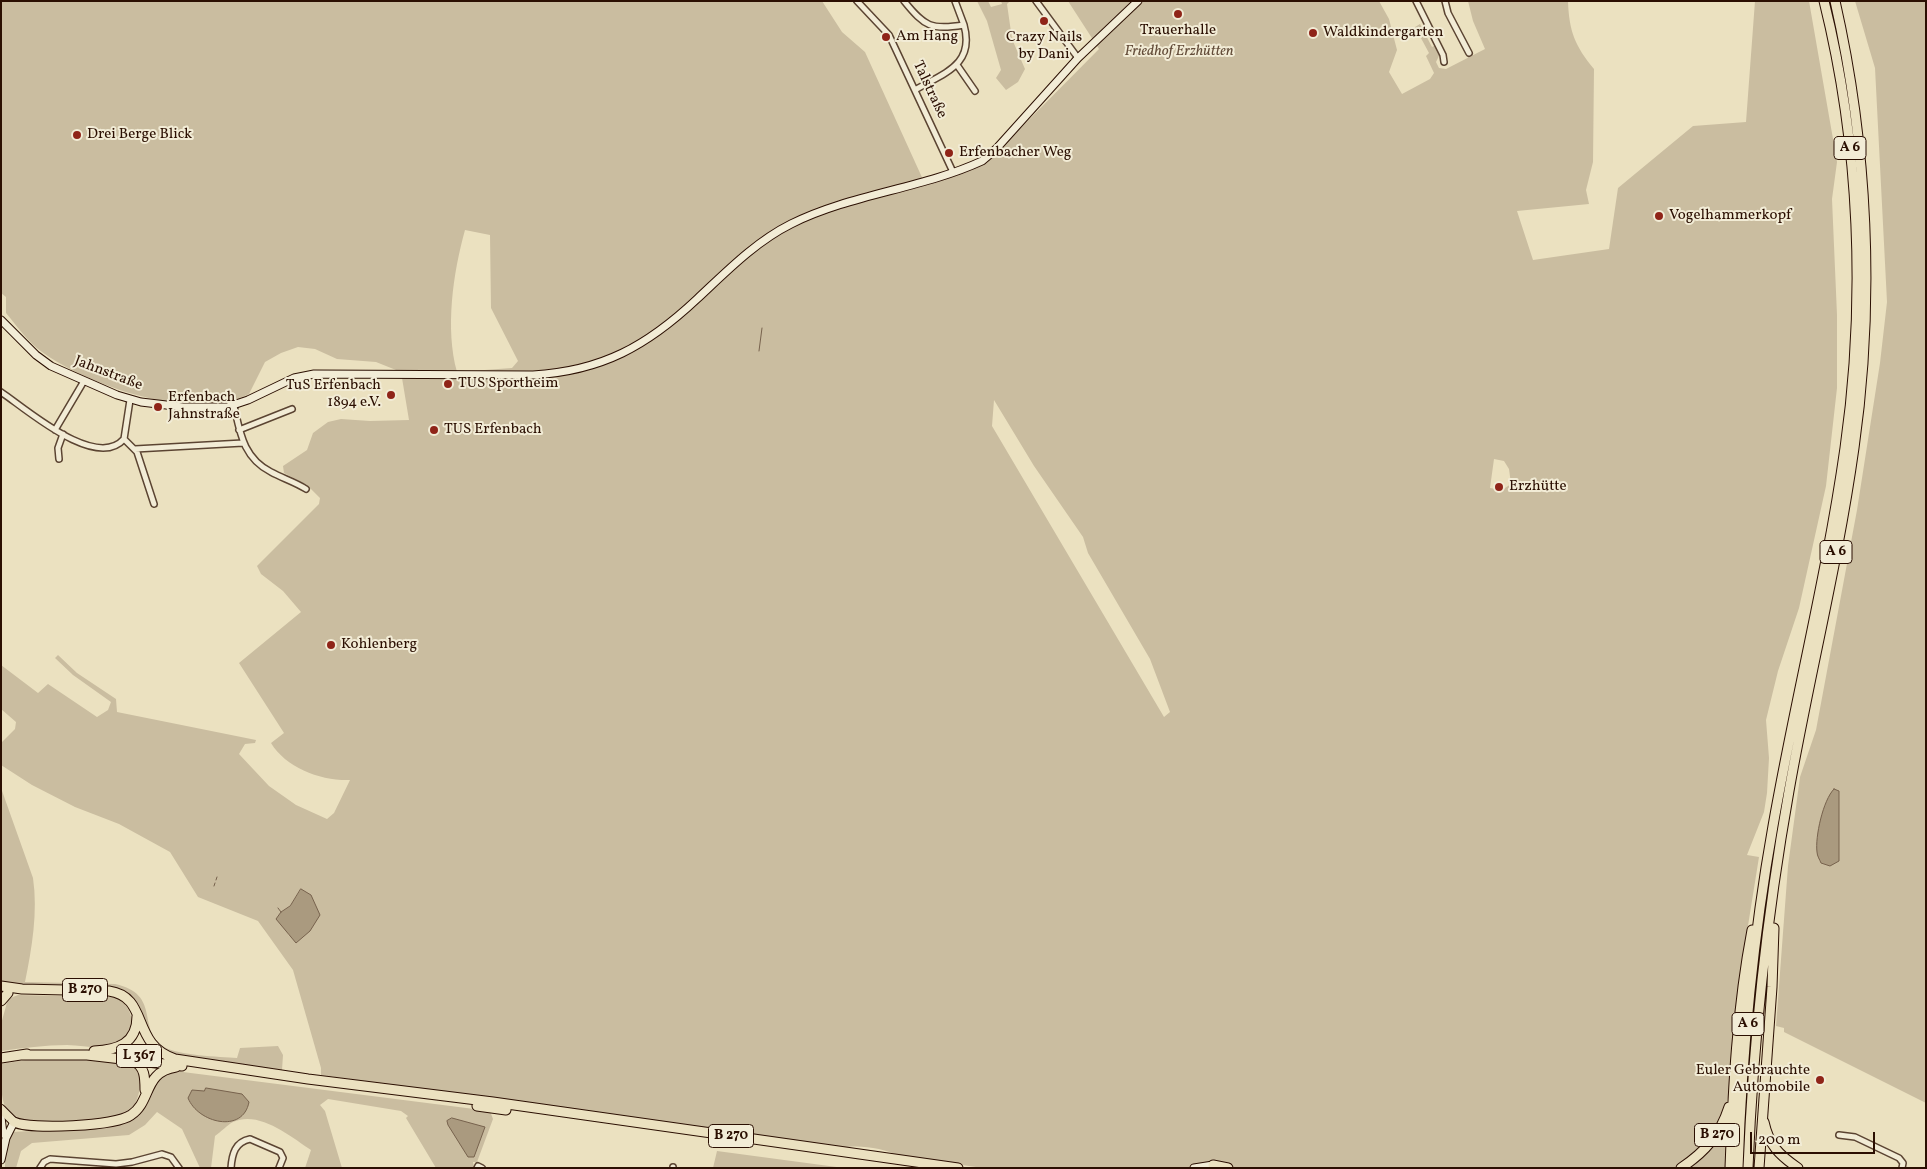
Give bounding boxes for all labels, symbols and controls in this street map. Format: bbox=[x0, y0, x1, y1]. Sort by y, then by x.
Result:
marker: Trauerhalle bbox=[1172, 8, 1184, 20]
marker: Crazy Nails by Dani bbox=[1038, 15, 1050, 27]
place label: Trauerhalle bbox=[1140, 22, 1216, 40]
place label: Waldkindergarten bbox=[1323, 24, 1444, 42]
marker: Waldkindergarten bbox=[1307, 27, 1319, 39]
place label: Am Hang bbox=[896, 28, 958, 46]
place label: Crazy Nails by Dani bbox=[1006, 29, 1082, 64]
marker: Am Hang bbox=[880, 31, 892, 43]
park label: Friedhof Erzhütten bbox=[1124, 43, 1234, 61]
street label: Talstraße bbox=[908, 58, 950, 122]
place label: Drei Berge Blick bbox=[87, 126, 192, 144]
marker: Drei Berge Blick bbox=[71, 129, 83, 141]
road number: A 6 bbox=[1834, 136, 1866, 160]
place label: Erfenbacher Weg bbox=[959, 144, 1071, 162]
marker: Erfenbacher Weg bbox=[943, 147, 955, 159]
place label: Vogelhammerkopf bbox=[1669, 207, 1791, 225]
marker: Vogelhammerkopf bbox=[1653, 210, 1665, 222]
street label: Jahnstraße bbox=[71, 353, 145, 395]
place label: TUS Sportheim bbox=[458, 375, 558, 393]
place label: TuS Erfenbach 1894 e.V. bbox=[286, 377, 381, 412]
marker: TUS Sportheim bbox=[442, 378, 454, 390]
place label: Erfenbach Jahnstraße bbox=[168, 389, 240, 424]
marker: TuS Erfenbach 1894 e.V. bbox=[385, 389, 397, 401]
marker: Erfenbach Jahnstraße bbox=[152, 401, 164, 413]
place label: TUS Erfenbach bbox=[444, 421, 542, 439]
marker: TUS Erfenbach bbox=[428, 424, 440, 436]
place label: Erzhütte bbox=[1509, 478, 1567, 496]
marker: Erzhütte bbox=[1493, 481, 1505, 493]
road number: A 6 bbox=[1820, 540, 1852, 564]
place label: Kohlenberg bbox=[341, 636, 417, 654]
marker: Kohlenberg bbox=[325, 639, 337, 651]
road number: B 270 bbox=[62, 978, 108, 1002]
road number: A 6 bbox=[1732, 1012, 1764, 1036]
road number: L 367 bbox=[116, 1044, 162, 1068]
place label: Euler Gebrauchte Automobile bbox=[1696, 1062, 1810, 1097]
marker: Euler Gebrauchte Automobile bbox=[1814, 1074, 1826, 1086]
scale bar bbox=[1752, 1122, 1877, 1154]
road number: B 270 bbox=[708, 1124, 754, 1148]
road number: B 270 bbox=[1694, 1124, 1740, 1146]
text: 200 m bbox=[1758, 1130, 1801, 1151]

